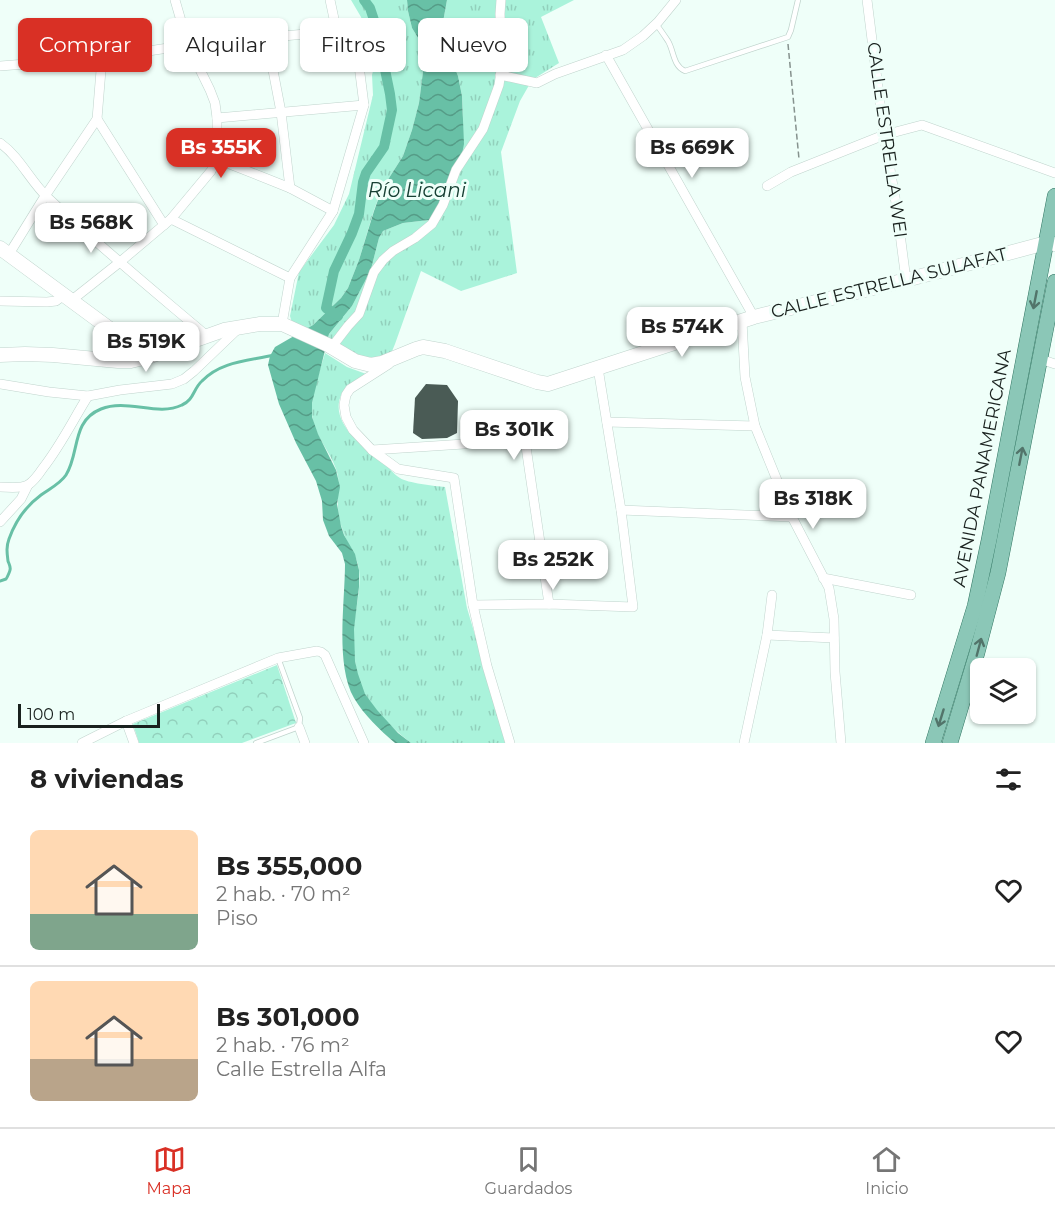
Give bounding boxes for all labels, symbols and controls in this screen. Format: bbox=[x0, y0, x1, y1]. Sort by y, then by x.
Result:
chip: Comprar bbox=[18, 18, 152, 72]
chip: Alquilar bbox=[164, 18, 288, 72]
chip: Filtros bbox=[300, 18, 406, 72]
chip: Nuevo bbox=[418, 18, 528, 72]
street label: CALLE ESTRELLA WEI bbox=[862, 41, 912, 239]
pin: Bs 355K bbox=[166, 128, 276, 179]
pin: Bs 669K bbox=[637, 128, 747, 179]
text: Bs 355K bbox=[180, 135, 262, 159]
text: Bs 669K bbox=[650, 135, 734, 159]
water label: Río Licani bbox=[368, 178, 467, 202]
pin: Bs 568K bbox=[36, 203, 146, 254]
text: Bs 568K bbox=[49, 210, 133, 234]
street label: CALLE ESTRELLA SULAFAT bbox=[769, 243, 1010, 323]
one-way arrow bbox=[1029, 290, 1040, 310]
pin: Bs 574K bbox=[627, 307, 737, 358]
text: Bs 574K bbox=[641, 314, 723, 338]
pin: Bs 519K bbox=[91, 322, 201, 373]
text: Bs 519K bbox=[107, 329, 185, 353]
street label: AVENIDA PANAMERICANA bbox=[948, 347, 1016, 589]
pin: Bs 301K bbox=[459, 410, 569, 461]
text: Bs 301K bbox=[474, 417, 554, 441]
one-way arrow bbox=[1016, 447, 1027, 467]
pin: Bs 318K bbox=[758, 479, 868, 530]
text: Bs 318K bbox=[773, 486, 853, 510]
pin: Bs 252K bbox=[498, 540, 608, 591]
text: Bs 252K bbox=[512, 547, 594, 571]
one-way arrow bbox=[973, 637, 985, 656]
map controls bbox=[970, 658, 1036, 724]
button: layers bbox=[970, 658, 1036, 724]
scale bar bbox=[18, 701, 160, 728]
text: 100 m bbox=[27, 705, 75, 724]
one-way arrow bbox=[935, 708, 946, 727]
text: 8 viviendas bbox=[30, 763, 184, 795]
icon: filters bbox=[992, 763, 1025, 796]
text: Bs 355,000 bbox=[216, 850, 362, 882]
icon: home bbox=[78, 854, 150, 926]
icon: heart bbox=[992, 874, 1025, 907]
text: 2 hab. · 70 m² bbox=[216, 882, 351, 906]
text: Piso bbox=[216, 906, 258, 930]
text: Bs 301,000 bbox=[216, 1001, 360, 1033]
icon: home bbox=[78, 1005, 150, 1077]
icon: heart bbox=[992, 1025, 1025, 1058]
text: 2 hab. · 76 m² bbox=[216, 1033, 350, 1057]
text: Calle Estrella Alfa bbox=[216, 1057, 387, 1081]
tab: Mapa bbox=[147, 1143, 191, 1198]
tab: Guardados bbox=[485, 1143, 572, 1198]
tab: Inicio bbox=[865, 1143, 908, 1198]

